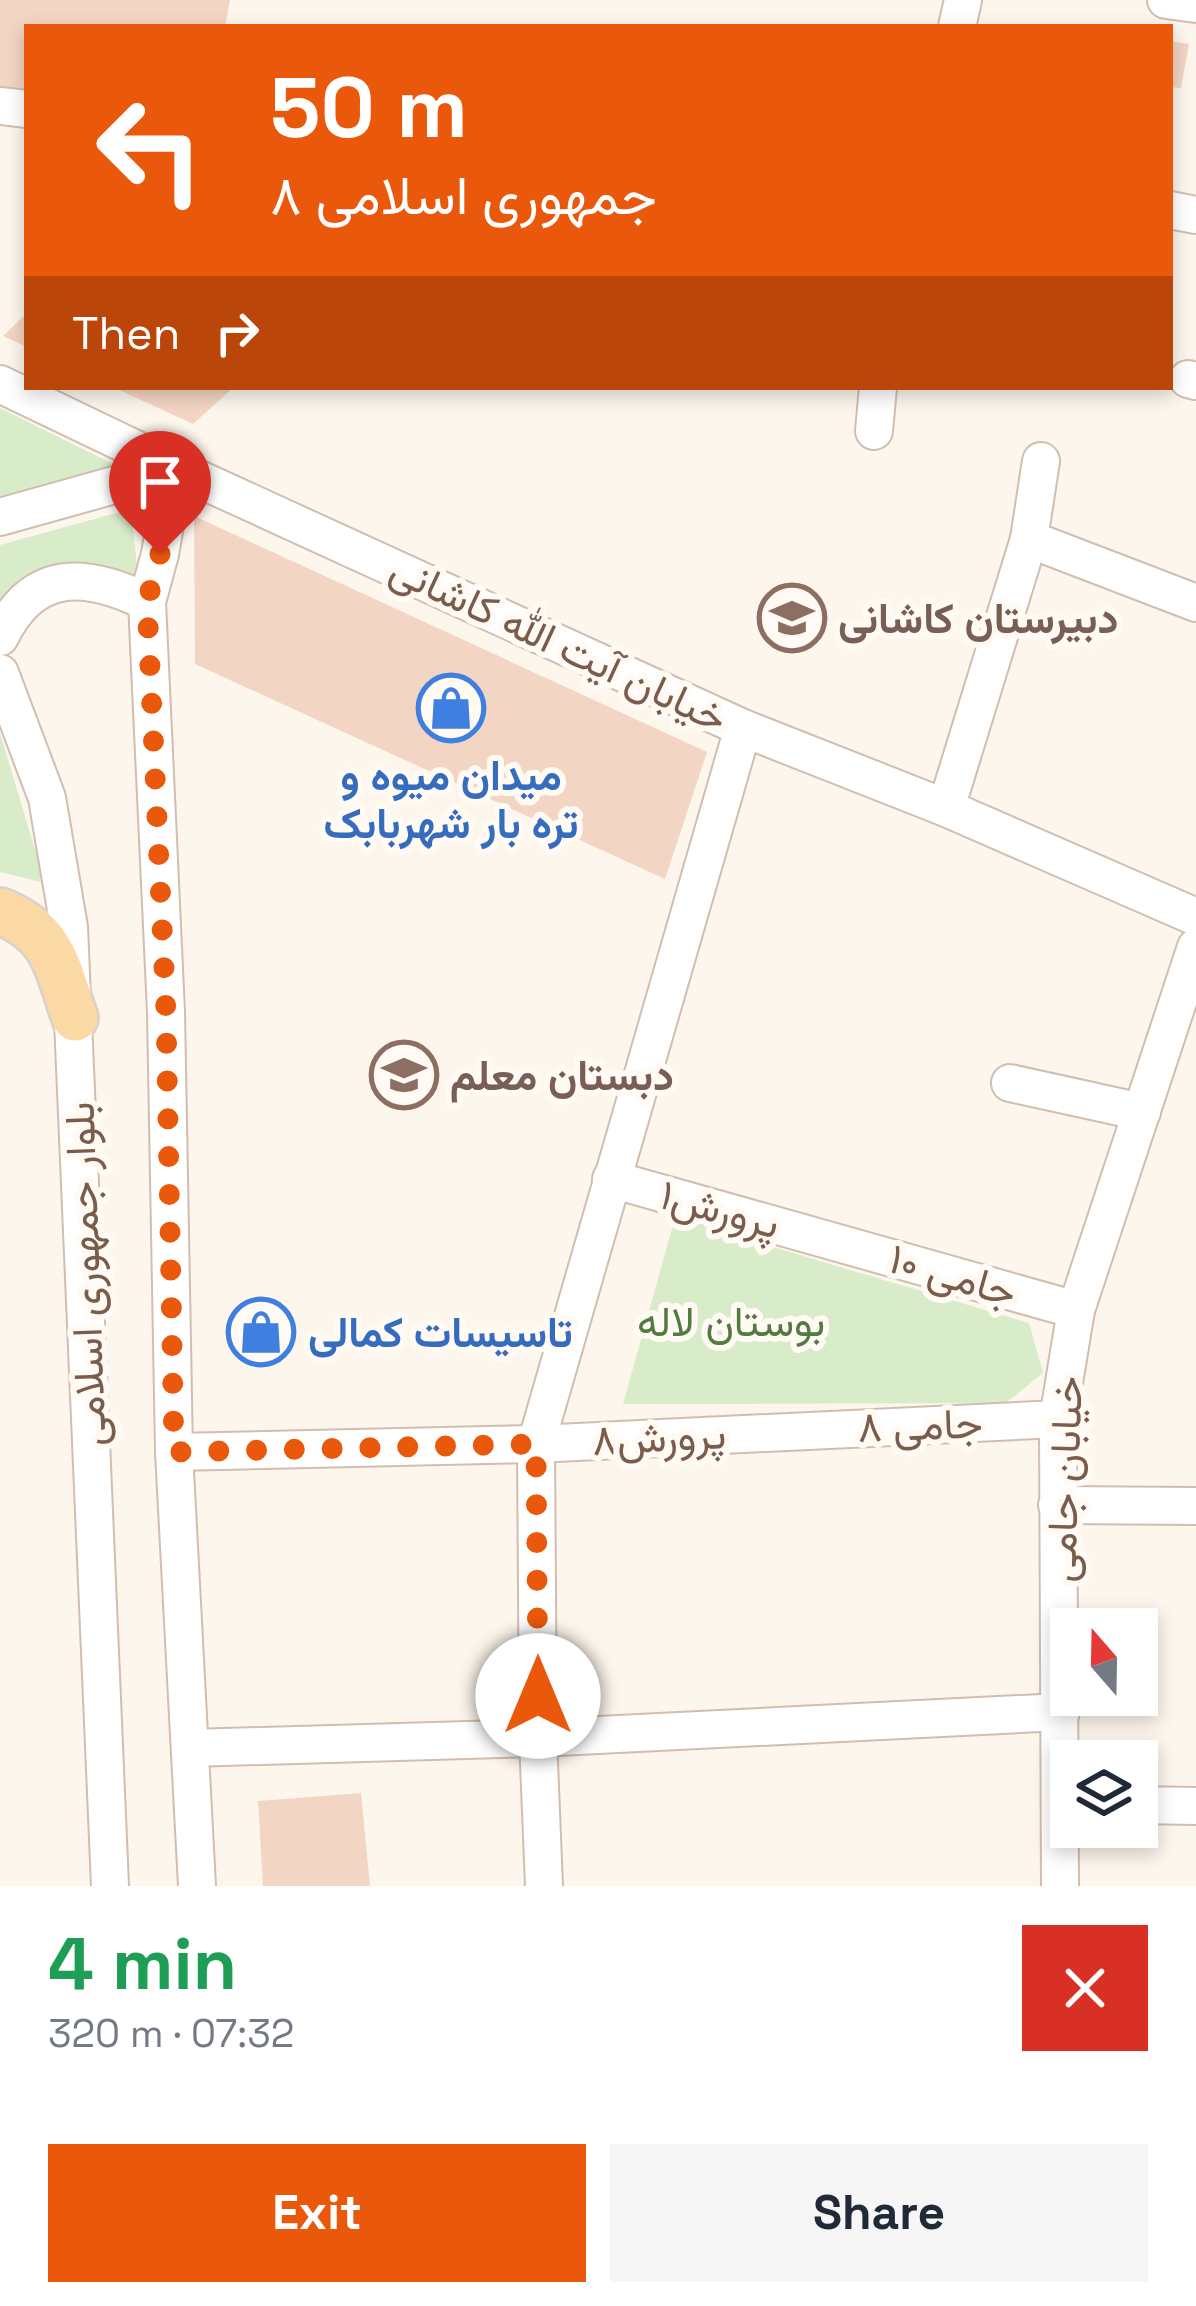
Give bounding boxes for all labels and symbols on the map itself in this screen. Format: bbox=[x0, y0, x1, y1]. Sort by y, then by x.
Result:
pin bbox=[109, 431, 211, 554]
street label: خیابان آیت الله کاشانی bbox=[382, 542, 736, 744]
school or university icon: دبیرستان کاشانی bbox=[757, 583, 827, 653]
place label: دبیرستان کاشانی bbox=[838, 592, 1119, 645]
shop icon: میدان میوه و تره بار شهربابک bbox=[416, 673, 486, 743]
place label: میدان میوه و تره بار شهربابک bbox=[323, 749, 579, 850]
school or university icon: دبستان معلم bbox=[369, 1040, 439, 1110]
place label: دبستان معلم bbox=[450, 1049, 674, 1103]
street label: بلوار جمهوری اسلامی bbox=[53, 1101, 117, 1447]
street label: پرورش۱ bbox=[654, 1168, 786, 1252]
street label: جامی ۱۰ bbox=[883, 1232, 1023, 1318]
park label: بوستان لاله bbox=[637, 1295, 825, 1348]
shop icon: تاسیسات کمالی bbox=[226, 1297, 296, 1367]
place label: تاسیسات کمالی bbox=[308, 1306, 573, 1359]
street label: خیابان جامی bbox=[1034, 1375, 1094, 1583]
street label: جامی ۸ bbox=[857, 1396, 983, 1454]
street label: پرورش۸ bbox=[591, 1407, 728, 1469]
north arrow bbox=[1050, 1608, 1158, 1716]
position arrow bbox=[475, 1633, 601, 1759]

